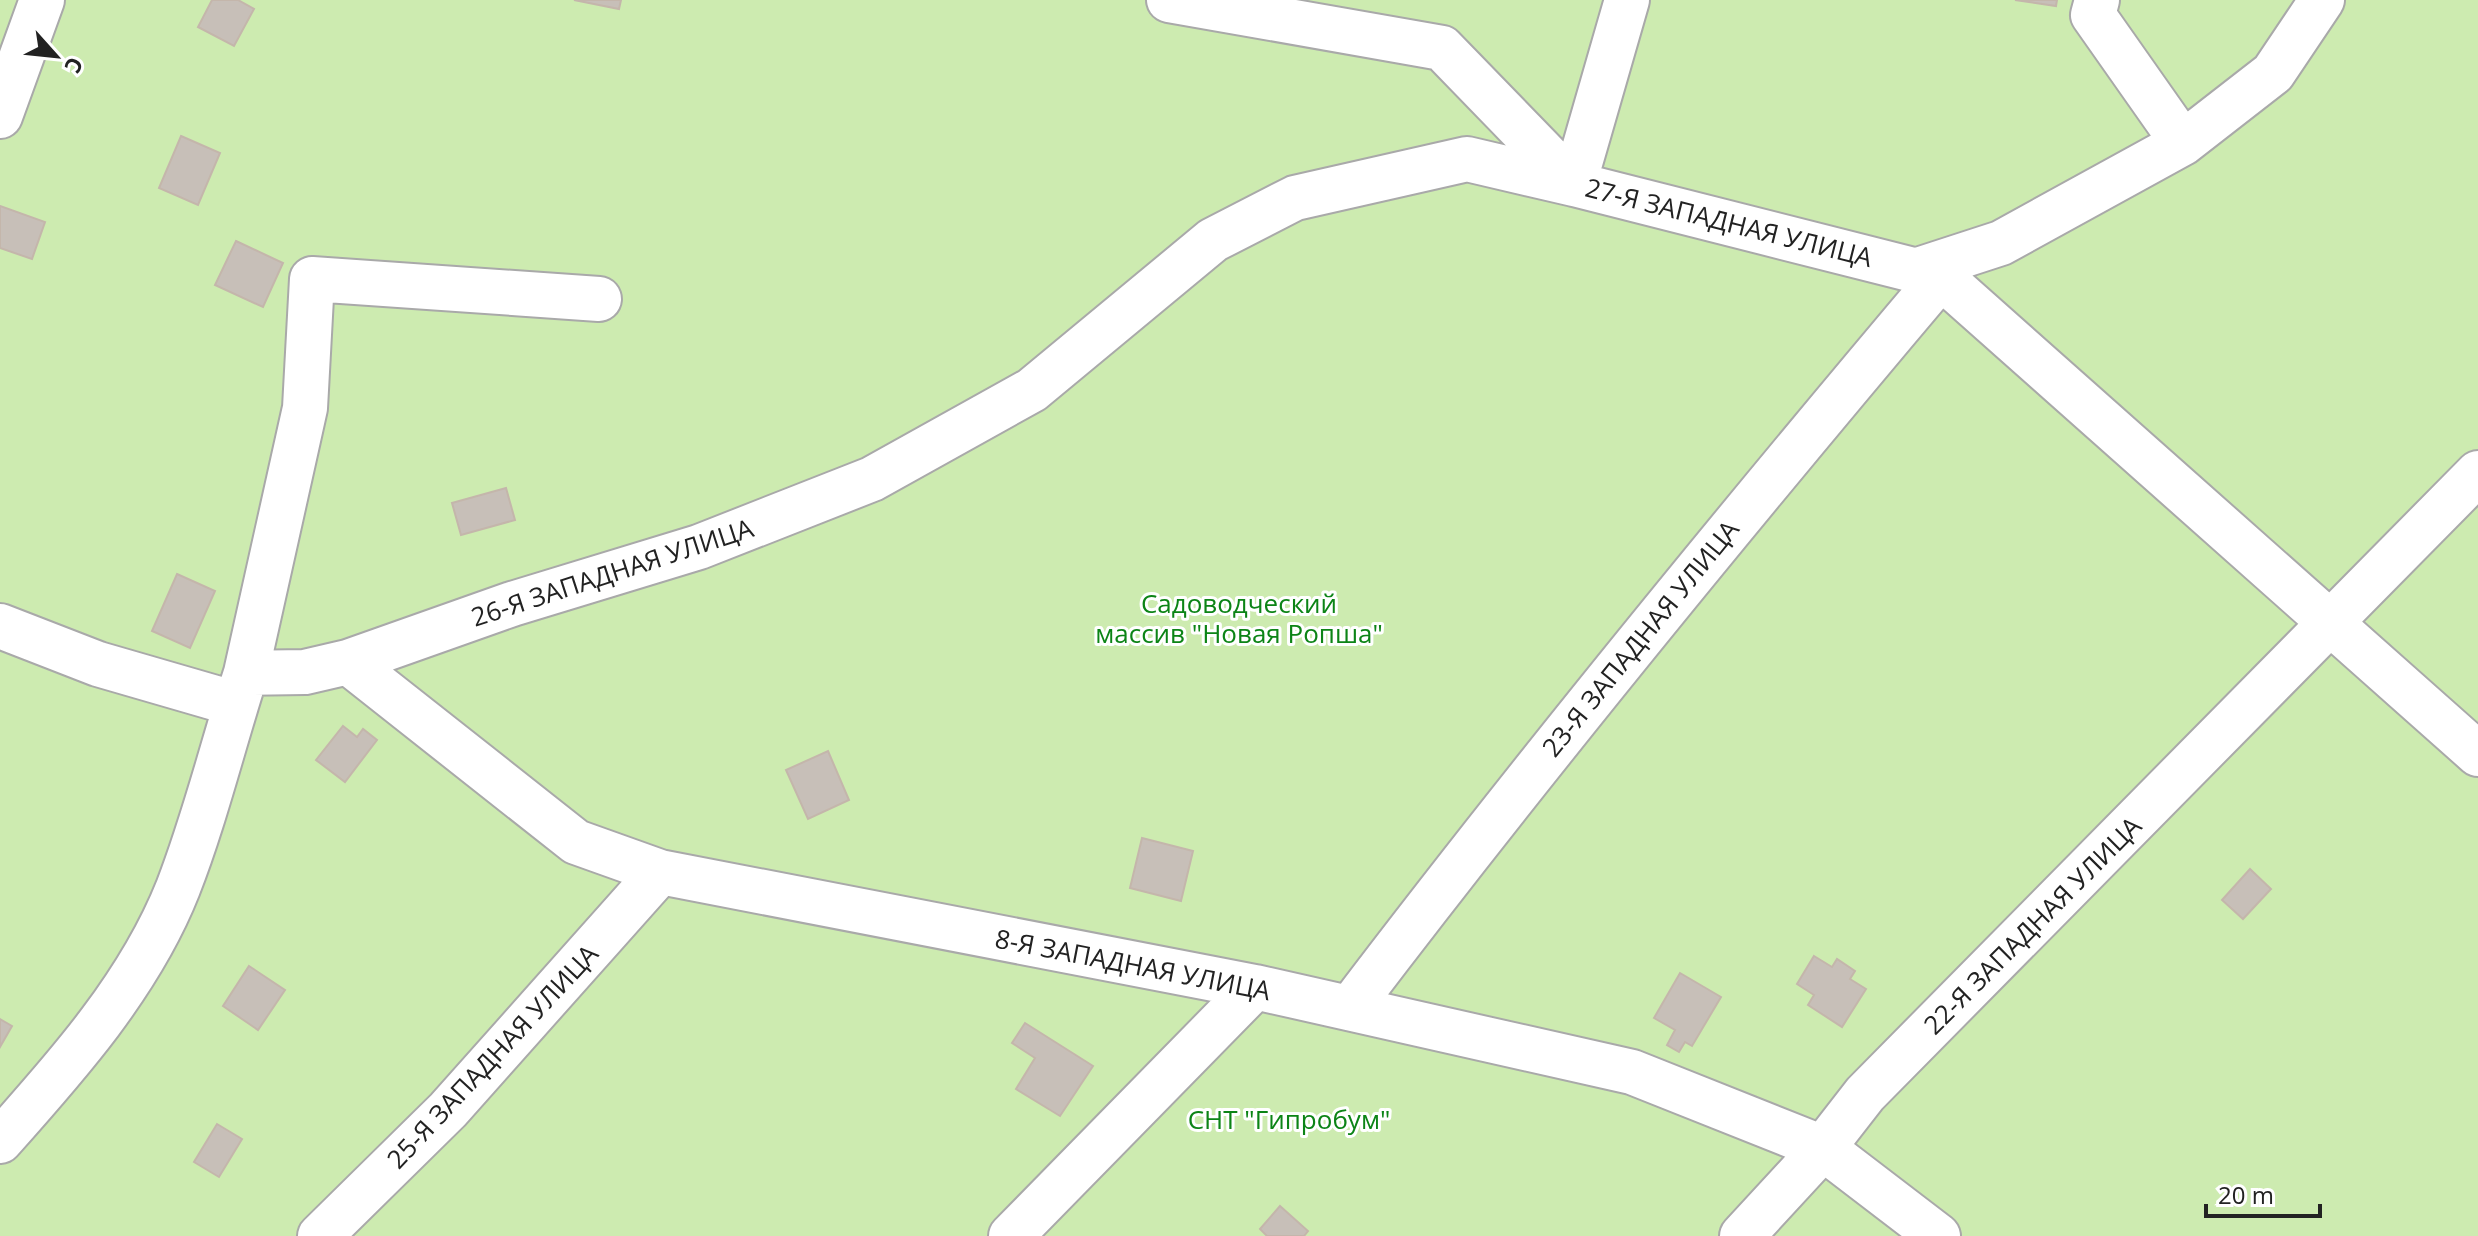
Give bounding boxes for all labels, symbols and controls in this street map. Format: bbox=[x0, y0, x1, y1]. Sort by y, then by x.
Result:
north arrow bbox=[16, 16, 96, 96]
text: С bbox=[58, 52, 91, 79]
street label: 27-Я ЗАПАДНАЯ УЛИЦА bbox=[1582, 169, 1877, 275]
street label: 26-Я ЗАПАДНАЯ УЛИЦА bbox=[466, 509, 758, 635]
street label: 23-Я ЗАПАДНАЯ УЛИЦА bbox=[1533, 512, 1747, 764]
park label: Садоводческий массив "Новая Ропша" bbox=[1095, 585, 1383, 651]
street label: 22-Я ЗАПАДНАЯ УЛИЦА bbox=[1915, 808, 2149, 1042]
street label: 8-Я ЗАПАДНАЯ УЛИЦА bbox=[992, 920, 1274, 1008]
street label: 25-Я ЗАПАДНАЯ УЛИЦА bbox=[378, 936, 606, 1176]
park label: СНТ "Гипробум" bbox=[1188, 1101, 1390, 1137]
scale bar bbox=[2206, 1168, 2320, 1218]
text: 20 m bbox=[2218, 1178, 2274, 1211]

